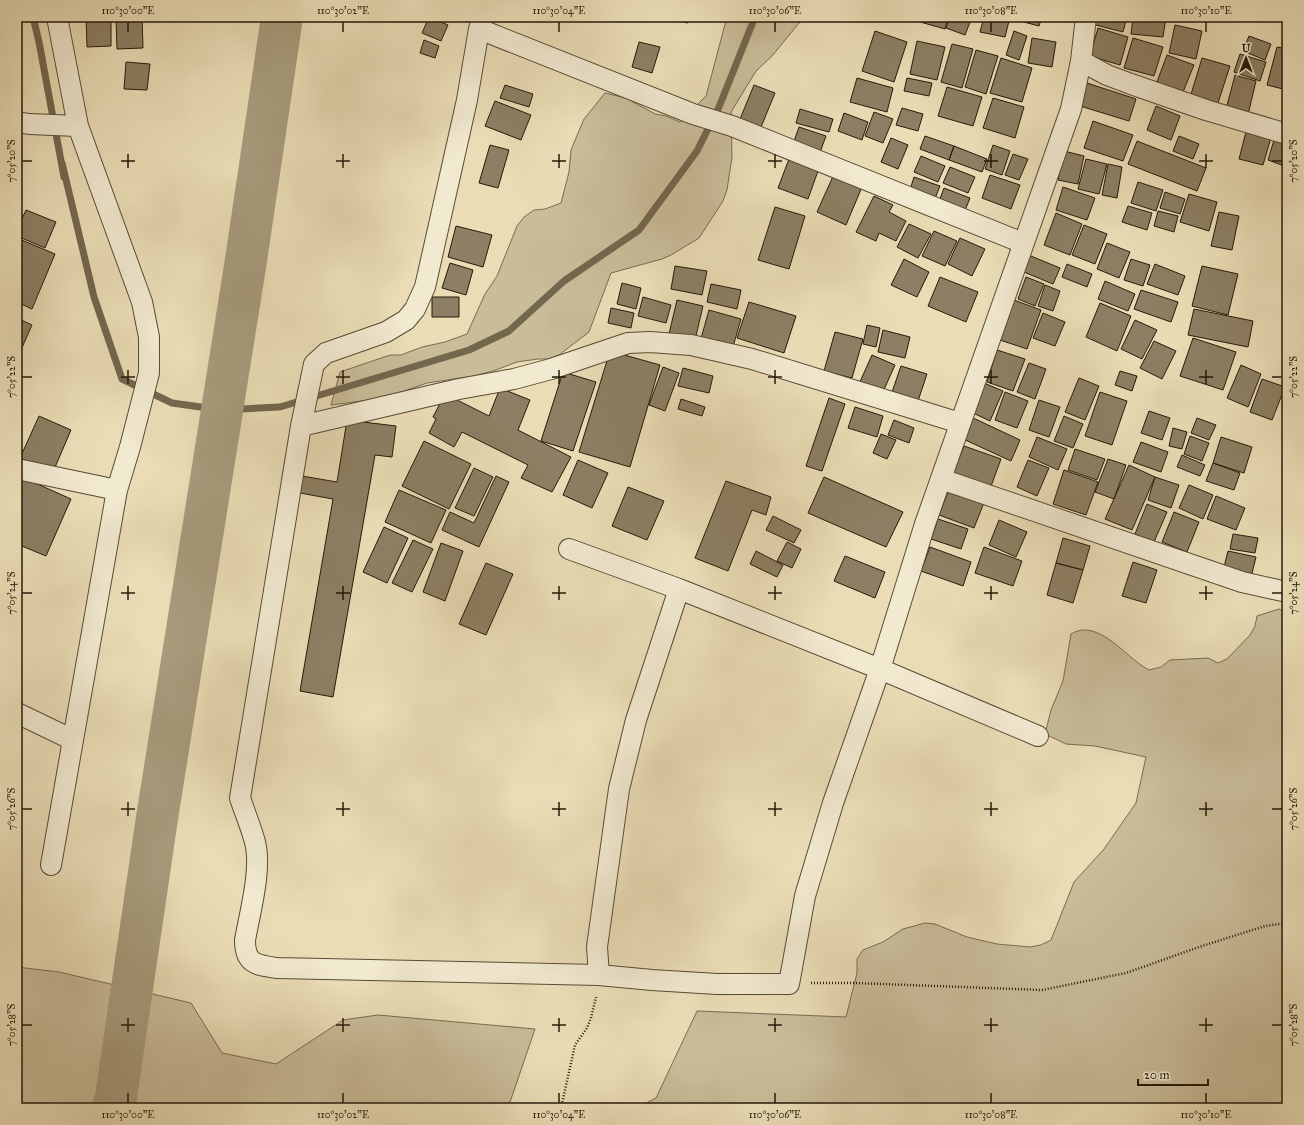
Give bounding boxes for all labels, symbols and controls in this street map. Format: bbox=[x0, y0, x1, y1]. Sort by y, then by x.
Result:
text: 110°30'00"E bbox=[101, 5, 155, 17]
text: 110°30'02"E bbox=[317, 5, 369, 17]
text: 110°30'04"E bbox=[533, 5, 585, 17]
text: 110°30'06"E bbox=[749, 5, 801, 17]
text: 110°30'08"E bbox=[965, 5, 1017, 17]
text: 110°30'10"E bbox=[1180, 5, 1232, 17]
north arrow bbox=[1226, 38, 1266, 78]
text: U bbox=[1242, 42, 1251, 55]
text: 7°05'20"S bbox=[6, 139, 18, 183]
text: 7°05'20"S bbox=[1288, 139, 1300, 183]
text: 7°05'22"S bbox=[6, 356, 18, 398]
text: 7°05'22"S bbox=[1288, 356, 1300, 398]
text: 7°05'24"S bbox=[6, 571, 18, 614]
text: 7°05'24"S bbox=[1288, 571, 1300, 614]
text: 7°05'26"S bbox=[6, 788, 18, 830]
text: 7°05'26"S bbox=[1288, 788, 1300, 830]
text: 7°05'28"S bbox=[6, 1003, 18, 1046]
text: 7°05'28"S bbox=[1288, 1003, 1300, 1046]
scale bar bbox=[1138, 1061, 1208, 1087]
text: 20 m bbox=[1144, 1068, 1170, 1082]
text: 110°30'00"E bbox=[101, 1109, 155, 1121]
text: 110°30'02"E bbox=[317, 1109, 369, 1121]
text: 110°30'04"E bbox=[533, 1109, 585, 1121]
text: 110°30'06"E bbox=[749, 1109, 801, 1121]
text: 110°30'08"E bbox=[965, 1109, 1017, 1121]
text: 110°30'10"E bbox=[1180, 1109, 1232, 1121]

